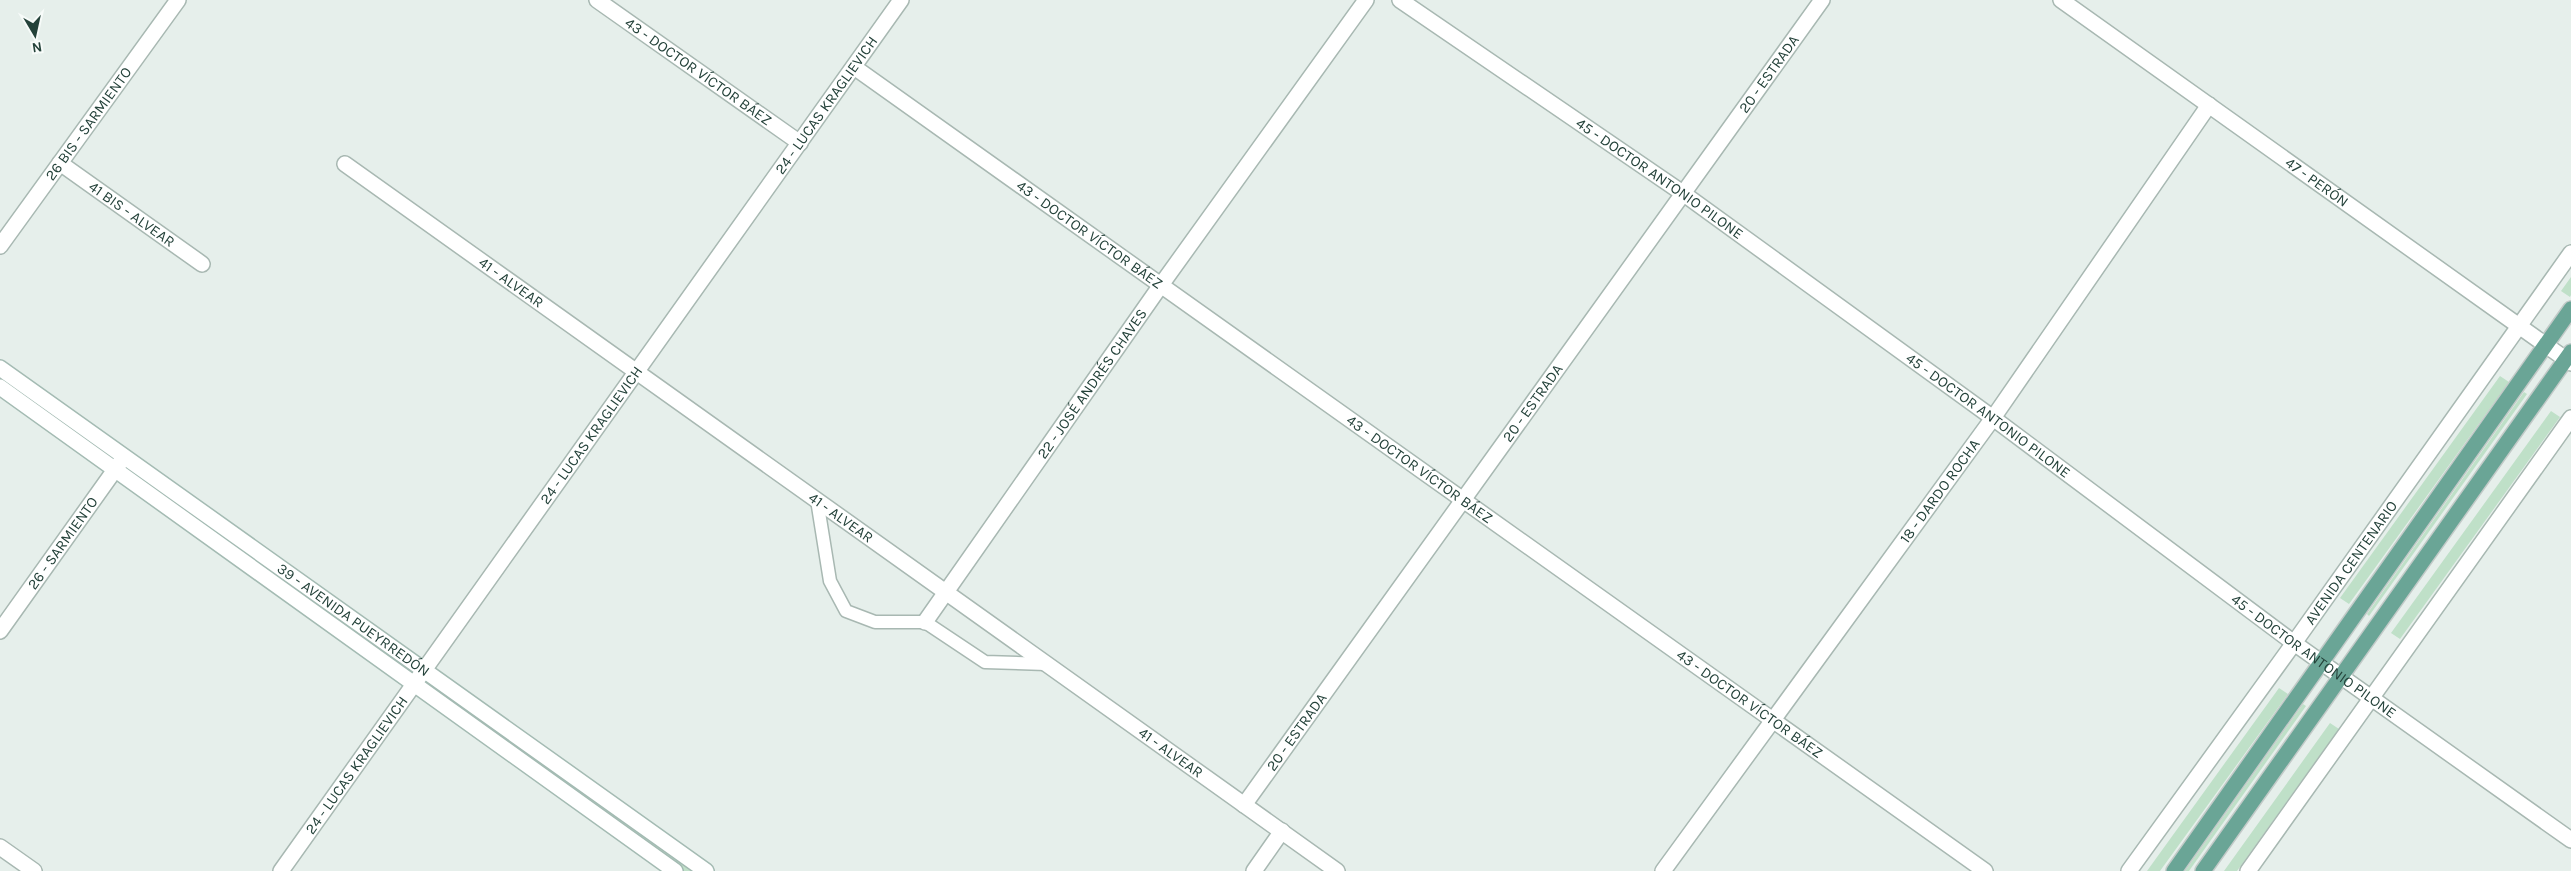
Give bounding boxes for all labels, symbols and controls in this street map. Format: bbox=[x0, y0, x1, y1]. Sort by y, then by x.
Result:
north arrow bbox=[10, 10, 60, 60]
street label: 43 - DOCTOR VÍCTOR BÁEZ bbox=[621, 14, 775, 129]
street label: 20 - ESTRADA bbox=[1735, 31, 1803, 116]
street label: 24 - LUCAS KRAGLIEVICH bbox=[771, 33, 881, 178]
text: N bbox=[31, 38, 43, 57]
street label: 26 BIS - SARMIENTO bbox=[41, 63, 136, 184]
street label: 45 - DOCTOR ANTONIO PILONE bbox=[1573, 114, 1747, 243]
street label: 47 - PERÓN bbox=[2282, 153, 2352, 211]
street label: 43 - DOCTOR VÍCTOR BÁEZ bbox=[1013, 176, 1166, 293]
street label: 41 BIS - ALVEAR bbox=[85, 177, 178, 251]
street label: 41 - ALVEAR bbox=[475, 253, 547, 312]
street label: 22 - JOSÉ ANDRÉS CHAVES bbox=[1033, 305, 1151, 462]
street label: 45 - DOCTOR ANTONIO PILONE bbox=[1902, 349, 2074, 482]
street label: 20 - ESTRADA bbox=[1499, 360, 1567, 445]
street label: 24 - LUCAS KRAGLIEVICH bbox=[536, 363, 646, 508]
street label: 43 - DOCTOR VÍCTOR BÁEZ bbox=[1343, 411, 1496, 527]
street label: 18 - DARDO ROCHA bbox=[1896, 435, 1984, 547]
street label: 41 - ALVEAR bbox=[805, 488, 877, 547]
street label: 26 - SARMIENTO bbox=[24, 493, 102, 593]
street label: AVENIDA CENTENARIO bbox=[2301, 497, 2401, 628]
street label: 39 - AVENIDA PUEYRREDÓN bbox=[274, 559, 433, 680]
street label: 45 - DOCTOR ANTONIO PILONE bbox=[2228, 590, 2400, 722]
street label: 43 - DOCTOR VÍCTOR BÁEZ bbox=[1673, 646, 1827, 762]
street label: 20 - ESTRADA bbox=[1263, 689, 1331, 774]
street label: 24 - LUCAS KRAGLIEVICH bbox=[301, 693, 412, 837]
street label: 41 - ALVEAR bbox=[1135, 723, 1207, 782]

